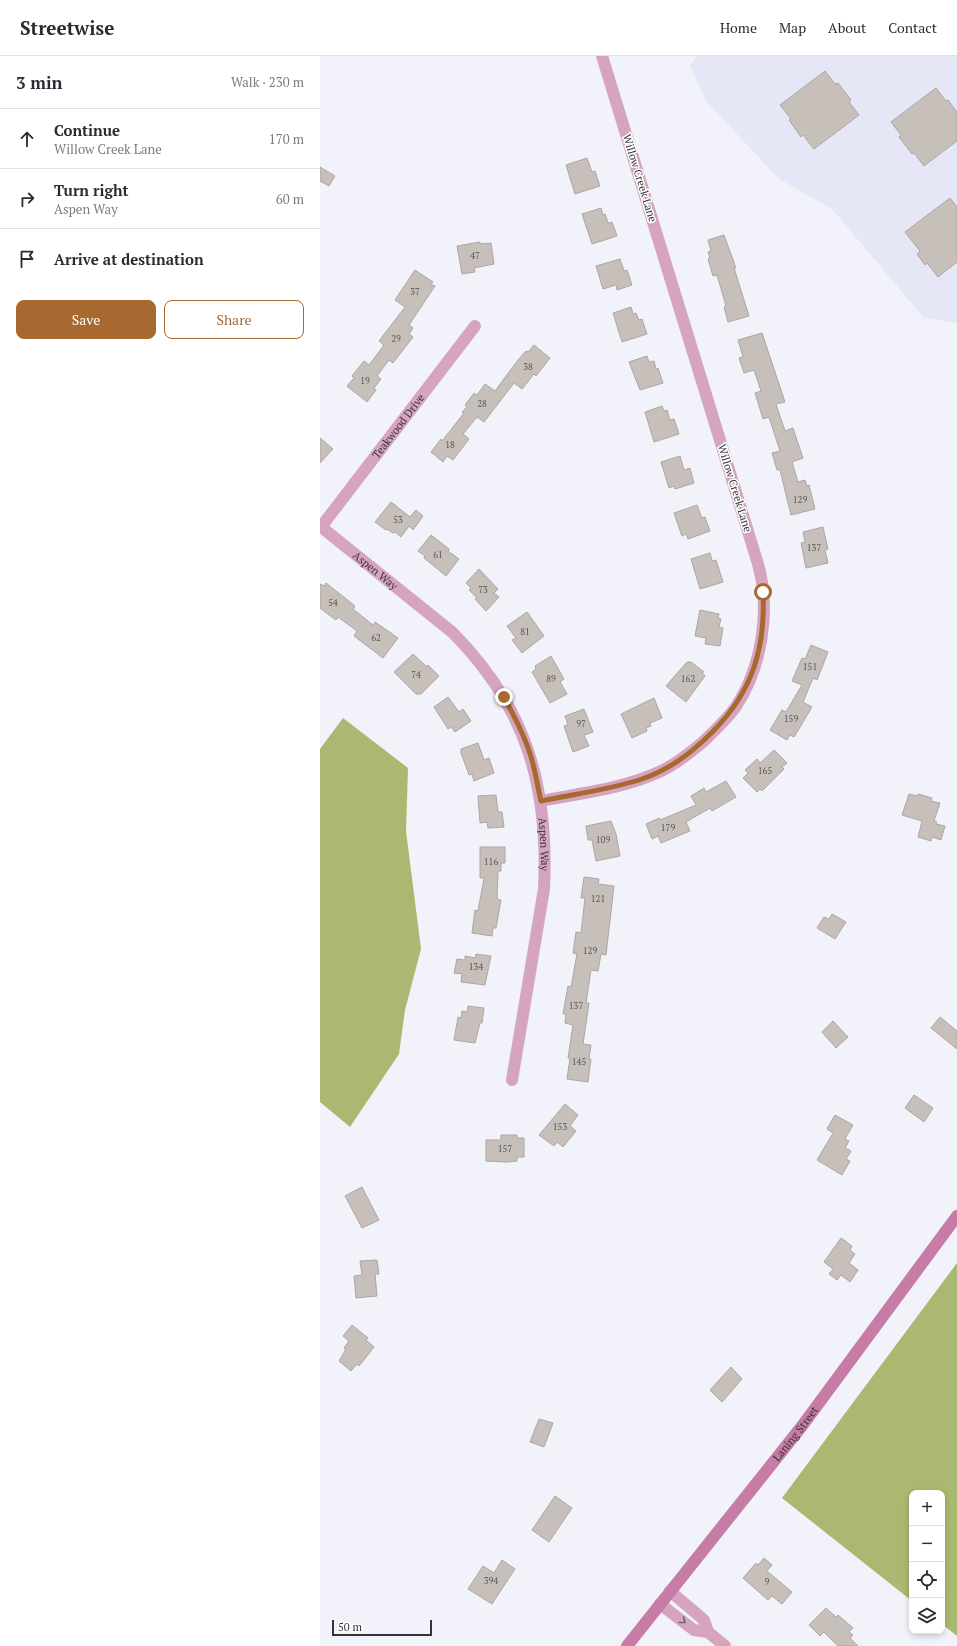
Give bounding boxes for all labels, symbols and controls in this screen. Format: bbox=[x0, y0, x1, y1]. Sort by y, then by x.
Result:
text: Streetwise bbox=[20, 15, 114, 40]
text: Home bbox=[720, 18, 757, 37]
text: Map bbox=[779, 18, 806, 37]
text: About bbox=[828, 18, 866, 37]
text: Contact bbox=[888, 18, 937, 37]
text: 3 min bbox=[16, 71, 63, 94]
text: Walk · 230 m bbox=[231, 73, 304, 91]
text: Continue bbox=[54, 120, 120, 140]
icon: ahead bbox=[16, 128, 38, 150]
text: 170 m bbox=[269, 130, 304, 148]
street label: Willow Creek Lane bbox=[620, 132, 660, 224]
text: Willow Creek Lane bbox=[54, 140, 162, 158]
text: Turn right bbox=[54, 180, 129, 200]
icon: right bbox=[16, 188, 38, 210]
text: 60 m bbox=[276, 190, 304, 208]
text: Aspen Way bbox=[54, 200, 118, 218]
icon: arrive bbox=[16, 248, 38, 270]
text: Arrive at destination bbox=[54, 249, 204, 269]
house number: 47 bbox=[470, 250, 480, 262]
house number: 37 bbox=[410, 286, 420, 298]
button: Save bbox=[16, 300, 156, 339]
button: Share bbox=[164, 300, 304, 339]
house number: 29 bbox=[391, 333, 401, 345]
house number: 38 bbox=[523, 361, 533, 373]
house number: 19 bbox=[360, 375, 370, 387]
street label: Teakwood Drive bbox=[369, 391, 428, 461]
house number: 28 bbox=[477, 398, 487, 410]
house number: 18 bbox=[445, 439, 455, 451]
street label: Willow Creek Lane bbox=[715, 442, 755, 534]
house number: 129 bbox=[793, 494, 807, 506]
house number: 53 bbox=[393, 514, 403, 526]
house number: 137 bbox=[807, 542, 821, 554]
street label: Aspen Way bbox=[350, 548, 401, 593]
house number: 61 bbox=[433, 549, 443, 561]
route start bbox=[754, 583, 772, 601]
house number: 73 bbox=[478, 584, 488, 596]
house number: 54 bbox=[328, 597, 338, 609]
house number: 81 bbox=[520, 626, 530, 638]
house number: 62 bbox=[371, 632, 381, 644]
house number: 151 bbox=[803, 661, 817, 673]
house number: 74 bbox=[411, 669, 421, 681]
house number: 89 bbox=[546, 673, 556, 685]
house number: 162 bbox=[681, 673, 695, 685]
route end bbox=[495, 688, 513, 706]
house number: 159 bbox=[784, 713, 798, 725]
house number: 97 bbox=[576, 718, 586, 730]
house number: 165 bbox=[758, 765, 772, 777]
street label: Aspen Way bbox=[535, 817, 552, 872]
house number: 179 bbox=[661, 822, 675, 834]
house number: 109 bbox=[596, 834, 610, 846]
house number: 116 bbox=[484, 856, 498, 868]
house number: 121 bbox=[591, 893, 605, 905]
house number: 129 bbox=[583, 945, 597, 957]
house number: 134 bbox=[469, 961, 483, 973]
house number: 137 bbox=[569, 1000, 583, 1012]
house number: 145 bbox=[572, 1056, 586, 1068]
house number: 153 bbox=[553, 1121, 567, 1133]
house number: 157 bbox=[498, 1143, 512, 1155]
street label: Laning Street bbox=[770, 1403, 821, 1464]
map controls bbox=[909, 1490, 945, 1634]
button: + bbox=[909, 1490, 945, 1526]
button: − bbox=[909, 1526, 945, 1562]
button: locate bbox=[909, 1562, 945, 1598]
house number: 394 bbox=[484, 1575, 498, 1587]
house number: 9 bbox=[765, 1576, 770, 1588]
button: layers bbox=[909, 1598, 945, 1634]
one-way arrow bbox=[678, 1616, 685, 1623]
scale bar bbox=[332, 1618, 432, 1637]
text: 50 m bbox=[338, 1620, 362, 1634]

